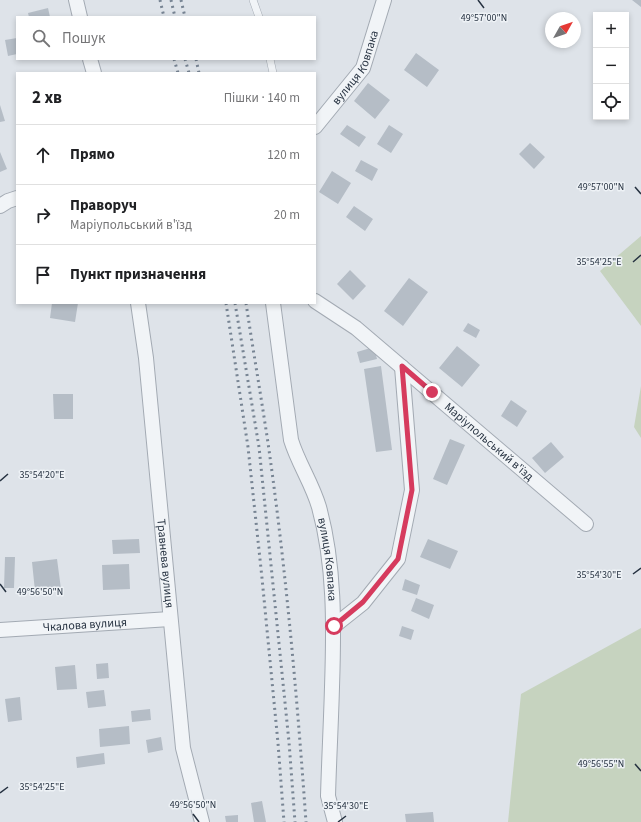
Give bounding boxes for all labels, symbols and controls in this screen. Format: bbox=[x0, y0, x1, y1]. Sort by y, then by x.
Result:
text: 49°57'00"N bbox=[461, 11, 507, 25]
north arrow bbox=[545, 12, 581, 48]
map controls bbox=[593, 12, 629, 120]
button: + bbox=[593, 12, 629, 48]
search box bbox=[16, 16, 316, 60]
icon: search bbox=[30, 27, 52, 49]
text: Пошук bbox=[62, 28, 105, 49]
street label: вулиця Ковпака bbox=[328, 28, 383, 108]
button: − bbox=[593, 48, 629, 84]
button: locate bbox=[593, 84, 629, 120]
text: 2 хв bbox=[32, 86, 62, 110]
text: Пішки · 140 m bbox=[224, 89, 300, 107]
icon: ahead bbox=[32, 144, 54, 166]
text: Прямо bbox=[70, 144, 115, 165]
text: 120 m bbox=[267, 146, 300, 164]
text: 49°57'00"N bbox=[578, 180, 624, 194]
text: Праворуч bbox=[70, 195, 137, 216]
icon: right bbox=[32, 204, 54, 226]
text: 20 m bbox=[274, 206, 300, 224]
text: Маріупольський в'їзд bbox=[70, 216, 192, 234]
text: 35°54'25"E bbox=[576, 255, 622, 269]
icon: arrive bbox=[32, 264, 54, 286]
text: Пункт призначення bbox=[70, 264, 206, 285]
route end bbox=[423, 383, 441, 401]
street label: Маріупольський в'їзд bbox=[441, 398, 538, 485]
text: 35°54'20"E bbox=[19, 468, 65, 482]
street label: вулиця Ковпака bbox=[313, 516, 341, 601]
street label: Травнева вулиця bbox=[153, 518, 178, 609]
text: 35°54'30"E bbox=[576, 568, 622, 582]
text: 49°56'50"N bbox=[17, 585, 63, 599]
street label: Чкалова вулиця bbox=[42, 613, 127, 636]
route start bbox=[325, 617, 343, 635]
text: 49°56'55"N bbox=[578, 757, 624, 771]
text: 35°54'25"E bbox=[19, 780, 65, 794]
text: 49°56'50"N bbox=[170, 798, 216, 812]
text: 35°54'30"E bbox=[323, 799, 369, 813]

